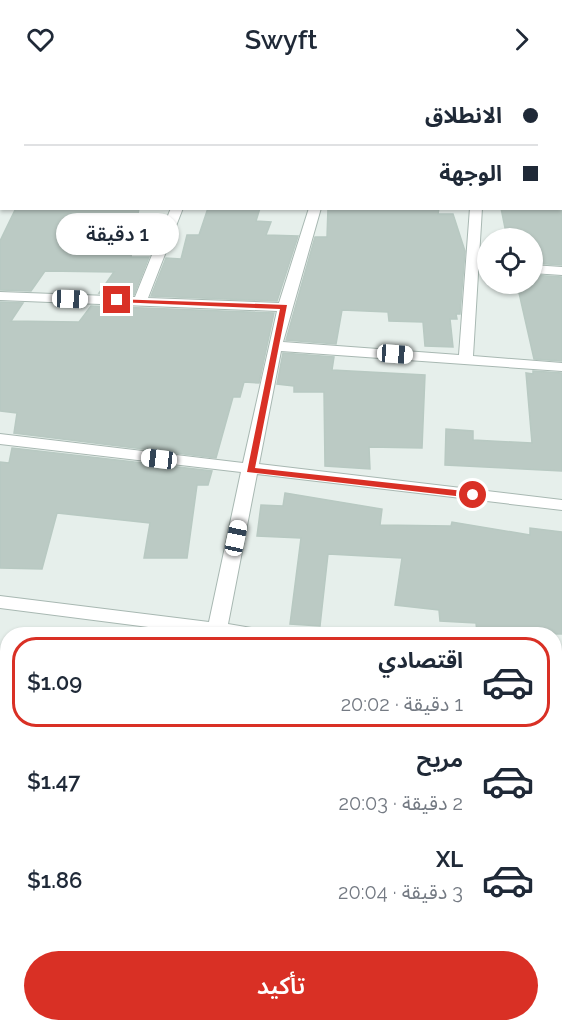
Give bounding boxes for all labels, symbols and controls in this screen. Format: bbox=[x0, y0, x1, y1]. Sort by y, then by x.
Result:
icon: heart bbox=[24, 23, 57, 56]
icon: forward bbox=[505, 23, 538, 56]
text: Swyft bbox=[245, 24, 317, 55]
text: الانطلاق bbox=[425, 102, 502, 128]
text: الوجهة bbox=[439, 160, 502, 186]
callout: 1 دقيقة bbox=[56, 213, 178, 255]
text: 1 دقيقة bbox=[86, 222, 149, 246]
map controls bbox=[477, 228, 543, 294]
button: locate bbox=[477, 228, 543, 294]
route end bbox=[103, 286, 130, 313]
car bbox=[52, 289, 88, 309]
car bbox=[376, 344, 414, 364]
car bbox=[140, 448, 178, 470]
route start bbox=[459, 481, 486, 508]
car bbox=[223, 519, 249, 557]
text: اقتصادي bbox=[378, 647, 463, 673]
icon: car bbox=[481, 655, 535, 709]
text: $1.09 bbox=[27, 669, 82, 695]
text: 1 دقيقة · 20:02 bbox=[341, 692, 463, 716]
text: مريح bbox=[417, 746, 463, 772]
icon: car bbox=[481, 754, 535, 808]
text: $1.47 bbox=[27, 768, 80, 794]
text: 2 دقيقة · 20:03 bbox=[339, 791, 463, 815]
text: XL bbox=[436, 846, 463, 872]
icon: car bbox=[481, 853, 535, 907]
text: $1.86 bbox=[27, 867, 82, 893]
text: 3 دقيقة · 20:04 bbox=[338, 880, 463, 904]
button: تأكيد bbox=[24, 951, 538, 1020]

